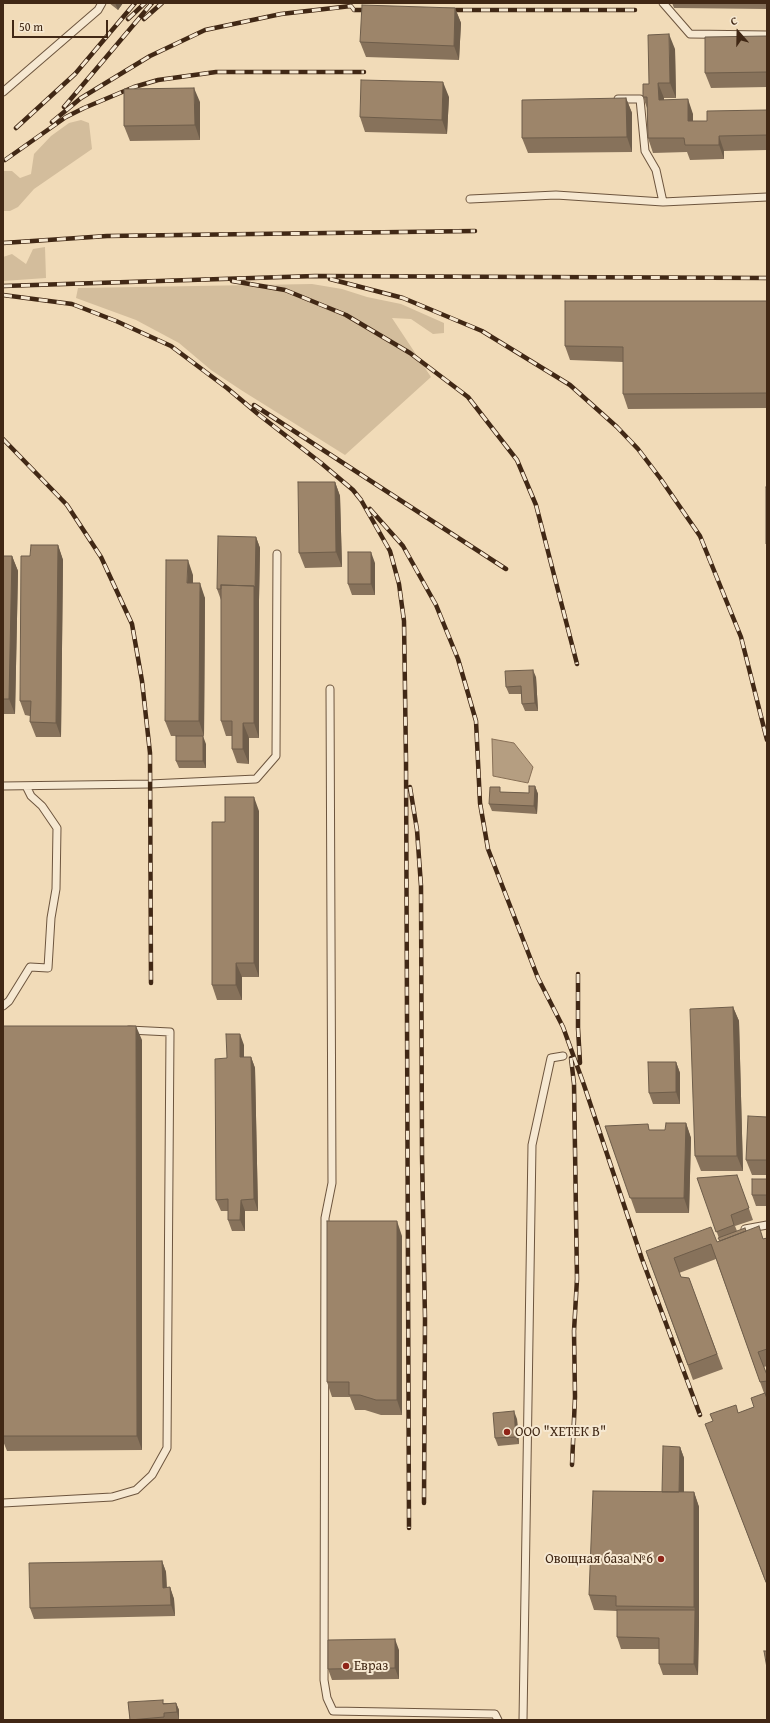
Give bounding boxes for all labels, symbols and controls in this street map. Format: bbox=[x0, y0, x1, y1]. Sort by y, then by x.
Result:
scale bar bbox=[14, 12, 110, 38]
north arrow bbox=[718, 12, 758, 52]
text: С bbox=[728, 12, 740, 29]
text: 50 m bbox=[19, 18, 43, 35]
place label: ООО "ХЕТЕК В" bbox=[515, 1424, 606, 1440]
marker: ООО "ХЕТЕК В" bbox=[502, 1427, 512, 1437]
place label: Овощная база №6 bbox=[545, 1551, 653, 1567]
marker: Овощная база №6 bbox=[656, 1554, 666, 1564]
place label: Евраз bbox=[354, 1658, 388, 1674]
marker: Евраз bbox=[341, 1661, 351, 1671]

